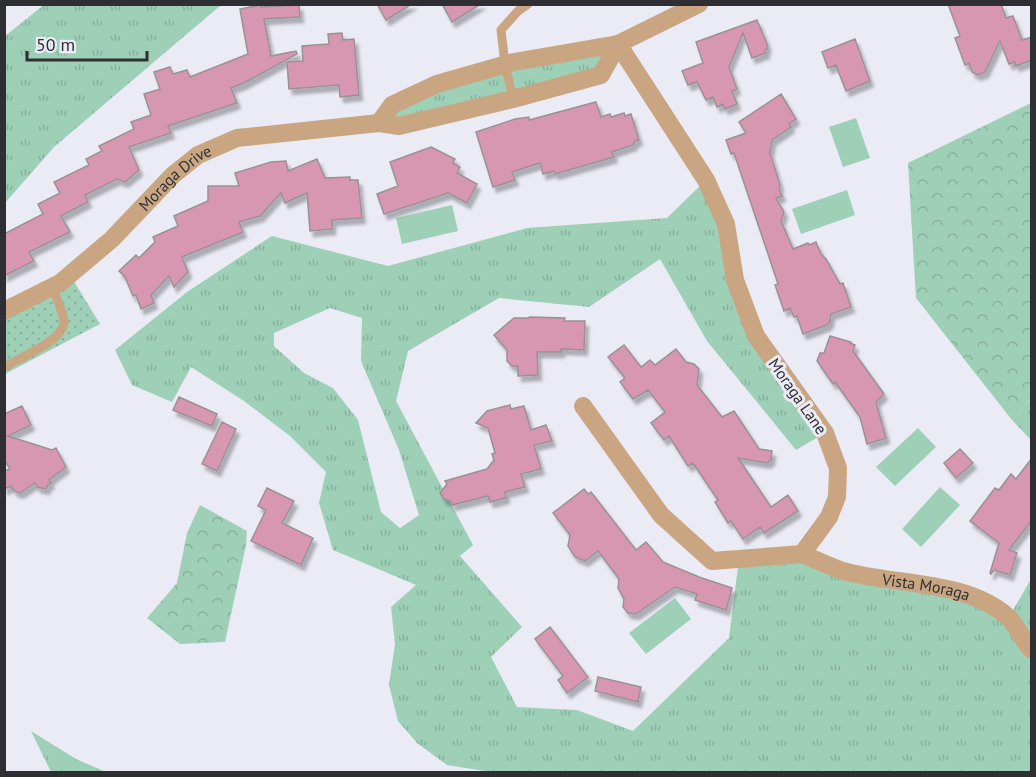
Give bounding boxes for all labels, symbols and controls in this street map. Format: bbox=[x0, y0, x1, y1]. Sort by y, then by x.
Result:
scale bar bbox=[27, 24, 147, 62]
text: 50 m bbox=[36, 33, 75, 56]
street label: Moraga Drive bbox=[134, 140, 214, 215]
street label: Moraga Lane bbox=[765, 354, 831, 438]
street label: Vista Moraga bbox=[880, 569, 973, 605]

